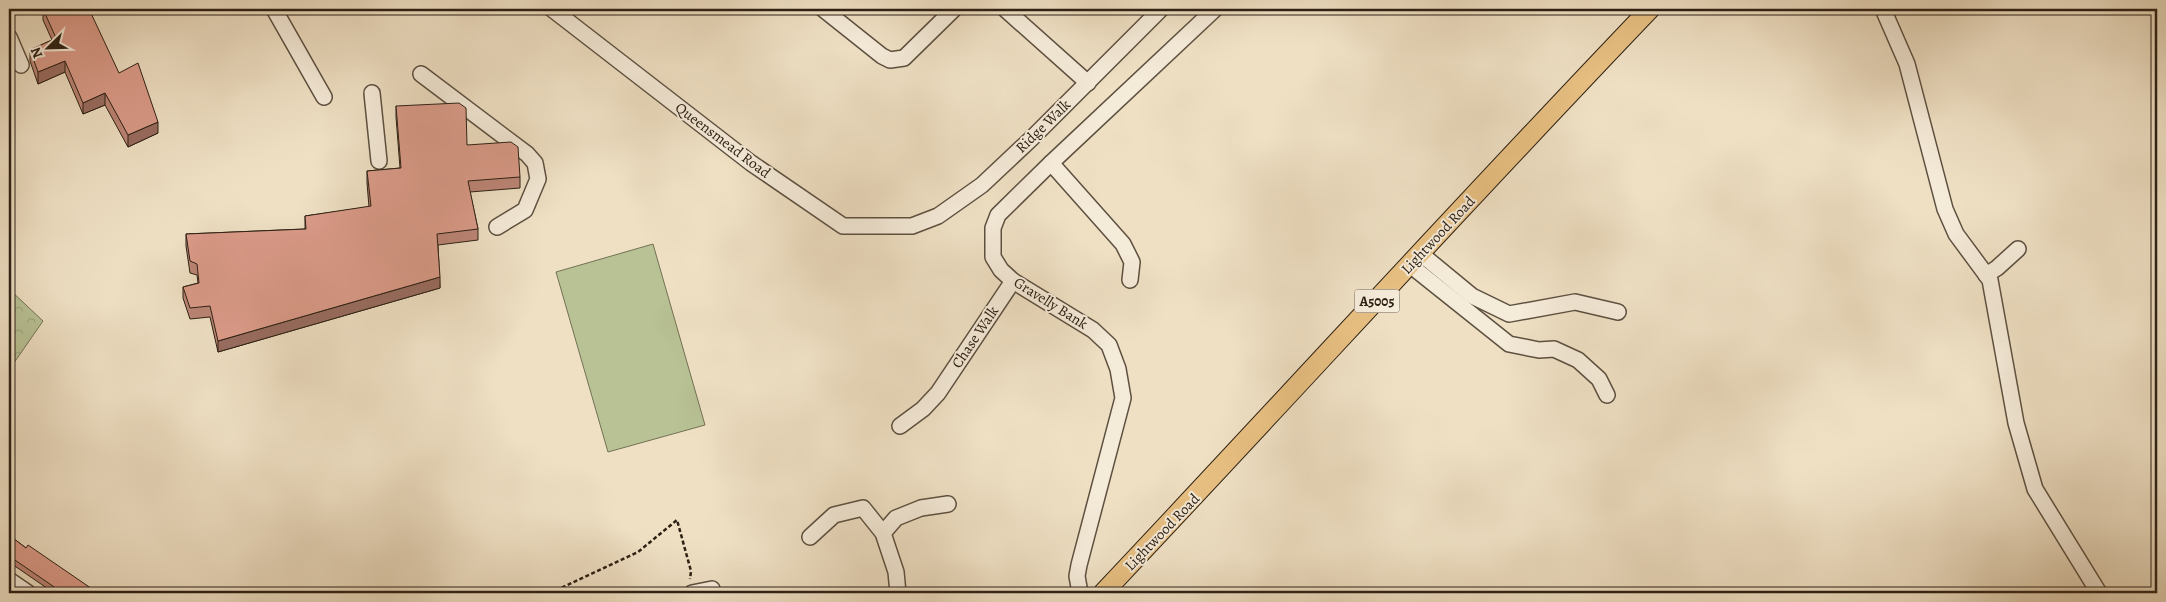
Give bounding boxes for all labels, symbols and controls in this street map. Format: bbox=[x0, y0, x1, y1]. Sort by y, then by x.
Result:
north arrow bbox=[22, 22, 72, 72]
text: N bbox=[26, 44, 47, 61]
street label: Ridge Walk bbox=[1011, 94, 1075, 157]
street label: Queensmead Road bbox=[671, 97, 776, 183]
street label: Lightwood Road bbox=[1397, 191, 1480, 278]
street label: Gravelly Bank bbox=[1010, 272, 1092, 334]
road number: A5005 bbox=[1354, 290, 1400, 312]
street label: Chase Walk bbox=[947, 302, 1003, 372]
street label: Lightwood Road bbox=[1120, 488, 1205, 575]

